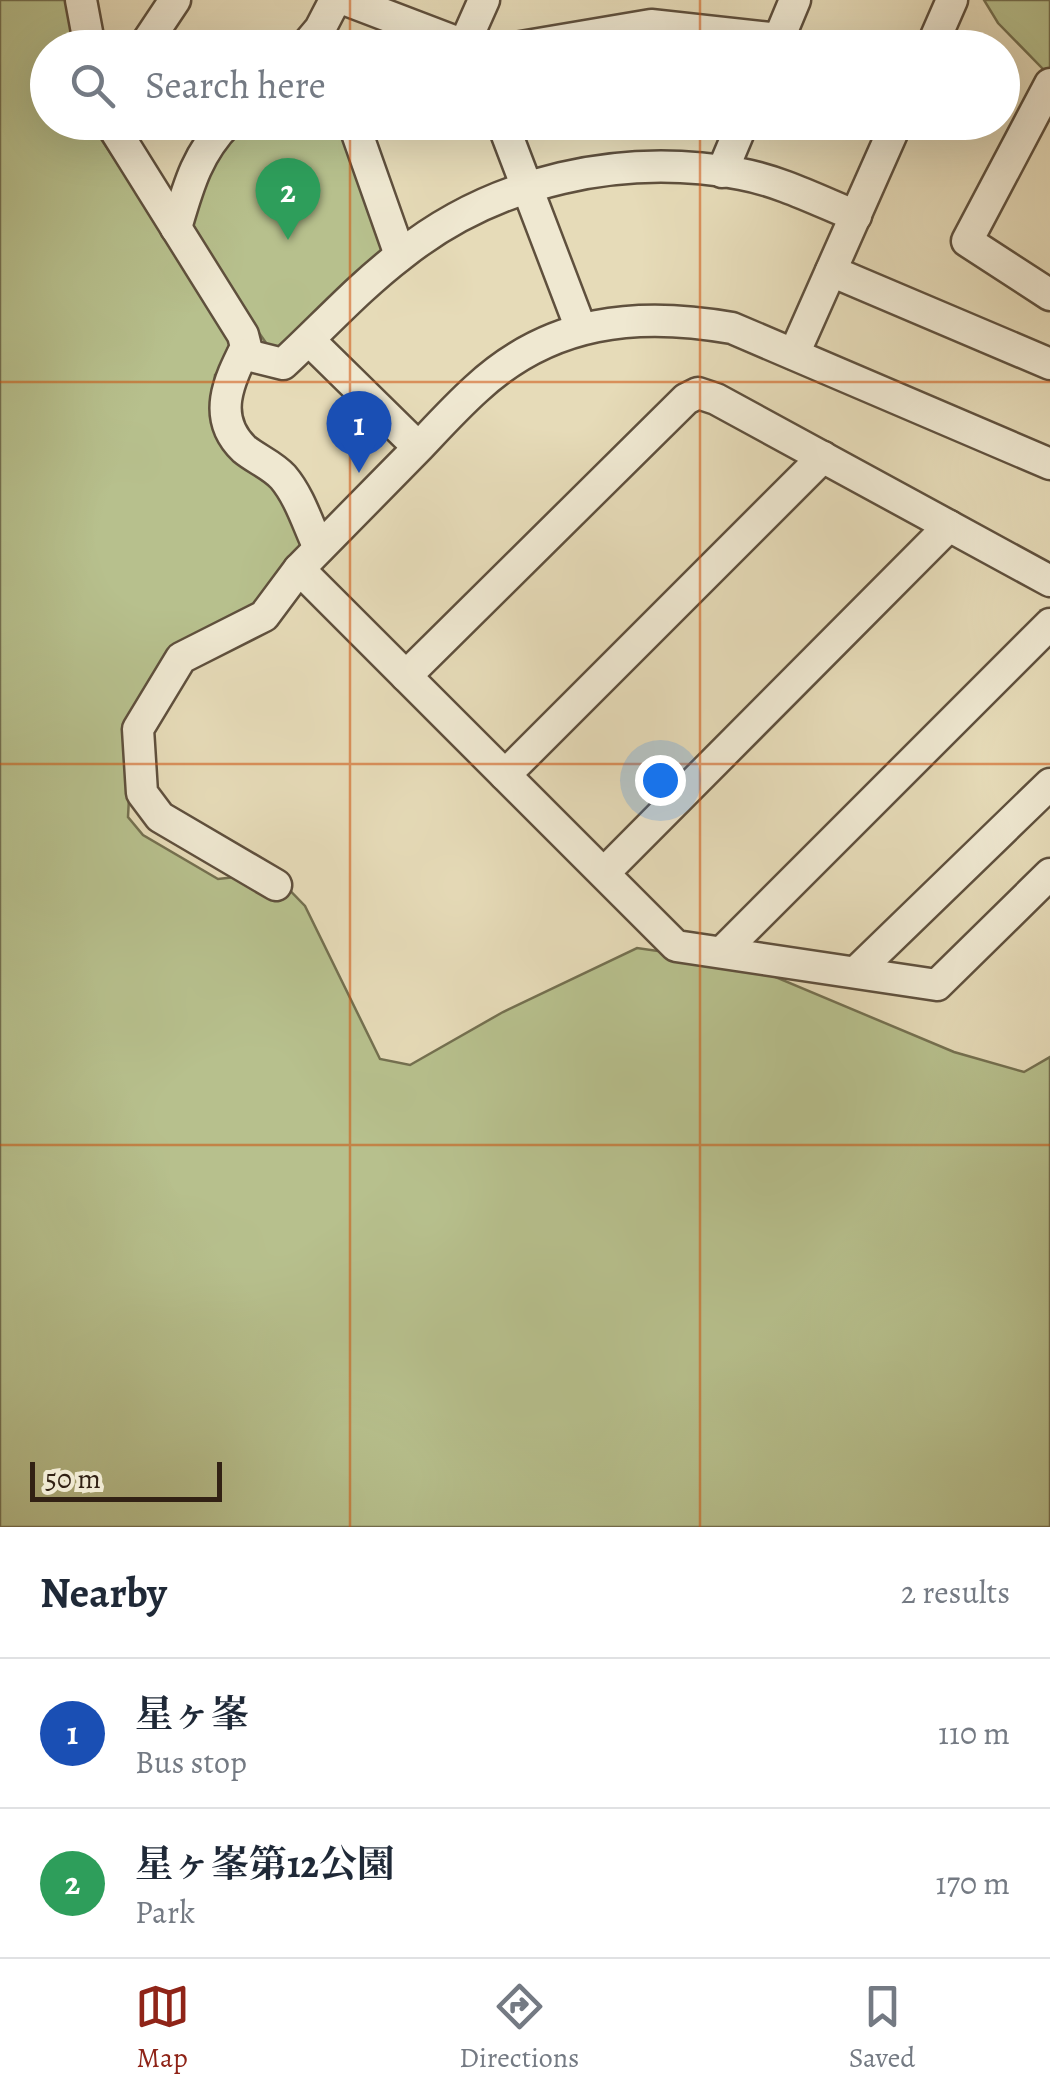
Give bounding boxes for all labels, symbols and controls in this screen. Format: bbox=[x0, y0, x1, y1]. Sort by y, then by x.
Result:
search box bbox=[30, 30, 1020, 140]
icon: search bbox=[65, 58, 120, 113]
text: Search here bbox=[145, 59, 326, 111]
pin: 2 bbox=[256, 158, 320, 240]
pin: 1 bbox=[326, 390, 392, 473]
your location bbox=[635, 755, 686, 806]
scale bar bbox=[30, 1457, 222, 1502]
text: 50 m bbox=[45, 1460, 101, 1498]
text: Nearby bbox=[40, 1564, 167, 1621]
text: 2 results bbox=[901, 1570, 1010, 1614]
text: 星ヶ峯 bbox=[135, 1688, 249, 1740]
text: 1 bbox=[67, 1711, 78, 1755]
text: 110 m bbox=[938, 1711, 1010, 1755]
text: Bus stop bbox=[135, 1740, 247, 1784]
text: 星ヶ峯第12公園 bbox=[135, 1838, 395, 1890]
text: 2 bbox=[65, 1861, 80, 1905]
text: 170 m bbox=[936, 1861, 1010, 1905]
text: Park bbox=[135, 1890, 195, 1934]
tab: Map bbox=[135, 1979, 190, 2077]
tab: Directions bbox=[459, 1979, 579, 2077]
tab: Saved bbox=[849, 1979, 915, 2077]

